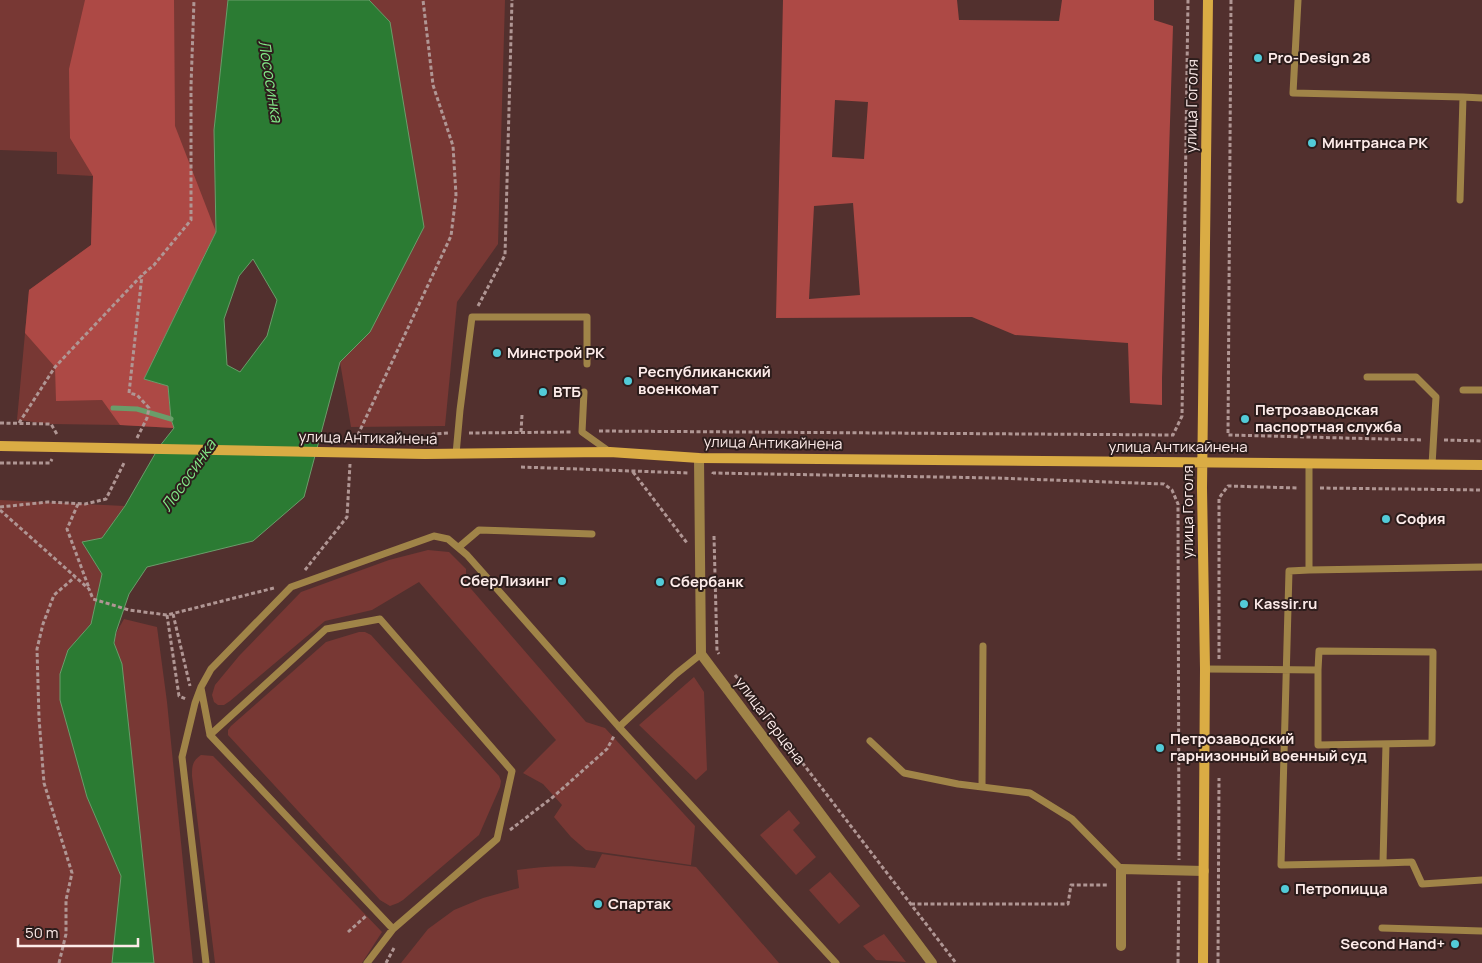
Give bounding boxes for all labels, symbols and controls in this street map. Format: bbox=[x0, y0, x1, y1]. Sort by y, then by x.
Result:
water label: Лососинка bbox=[254, 38, 289, 125]
place label: Pro-Design 28 bbox=[1268, 47, 1371, 68]
marker: Pro-Design 28 bbox=[1252, 52, 1264, 64]
street label: улица Гоголя bbox=[1180, 59, 1203, 153]
place label: Минтранса РК bbox=[1322, 132, 1428, 153]
marker: Минтранса РК bbox=[1306, 137, 1318, 149]
place label: Минстрой РК bbox=[507, 342, 605, 363]
marker: Минстрой РК bbox=[491, 347, 503, 359]
place label: Республиканский военкомат bbox=[638, 361, 771, 399]
marker: Республиканский военкомат bbox=[622, 375, 634, 387]
place label: ВТБ bbox=[553, 381, 581, 402]
marker: ВТБ bbox=[537, 386, 549, 398]
place label: Петрозаводская паспортная служба bbox=[1255, 399, 1402, 437]
marker: Петрозаводская паспортная служба bbox=[1239, 413, 1251, 425]
street label: улица Антикайнена bbox=[298, 426, 438, 449]
street label: улица Антикайнена bbox=[703, 431, 843, 454]
water label: Лососинка bbox=[155, 434, 221, 515]
street label: улица Антикайнена bbox=[1108, 436, 1248, 457]
street label: улица Гоголя bbox=[1177, 465, 1198, 559]
place label: София bbox=[1396, 508, 1446, 529]
marker: София bbox=[1380, 513, 1392, 525]
place label: СберЛизинг bbox=[460, 570, 552, 591]
place label: Сбербанк bbox=[670, 571, 744, 592]
marker: СберЛизинг bbox=[556, 575, 568, 587]
marker: Сбербанк bbox=[654, 576, 666, 588]
place label: Kassir.ru bbox=[1254, 593, 1318, 614]
marker: Kassir.ru bbox=[1238, 598, 1250, 610]
street label: улица Герцена bbox=[730, 672, 810, 769]
place label: Петрозаводский гарнизонный военный суд bbox=[1170, 728, 1367, 766]
marker: Петрозаводский гарнизонный военный суд bbox=[1154, 742, 1166, 754]
place label: Петропицца bbox=[1295, 878, 1388, 899]
marker: Петропицца bbox=[1279, 883, 1291, 895]
place label: Спартак bbox=[608, 893, 672, 914]
marker: Спартак bbox=[592, 898, 604, 910]
scale bar bbox=[18, 916, 138, 948]
text: 50 m bbox=[25, 922, 59, 943]
place label: Second Hand+ bbox=[1340, 933, 1445, 954]
marker: Second Hand+ bbox=[1449, 938, 1461, 950]

